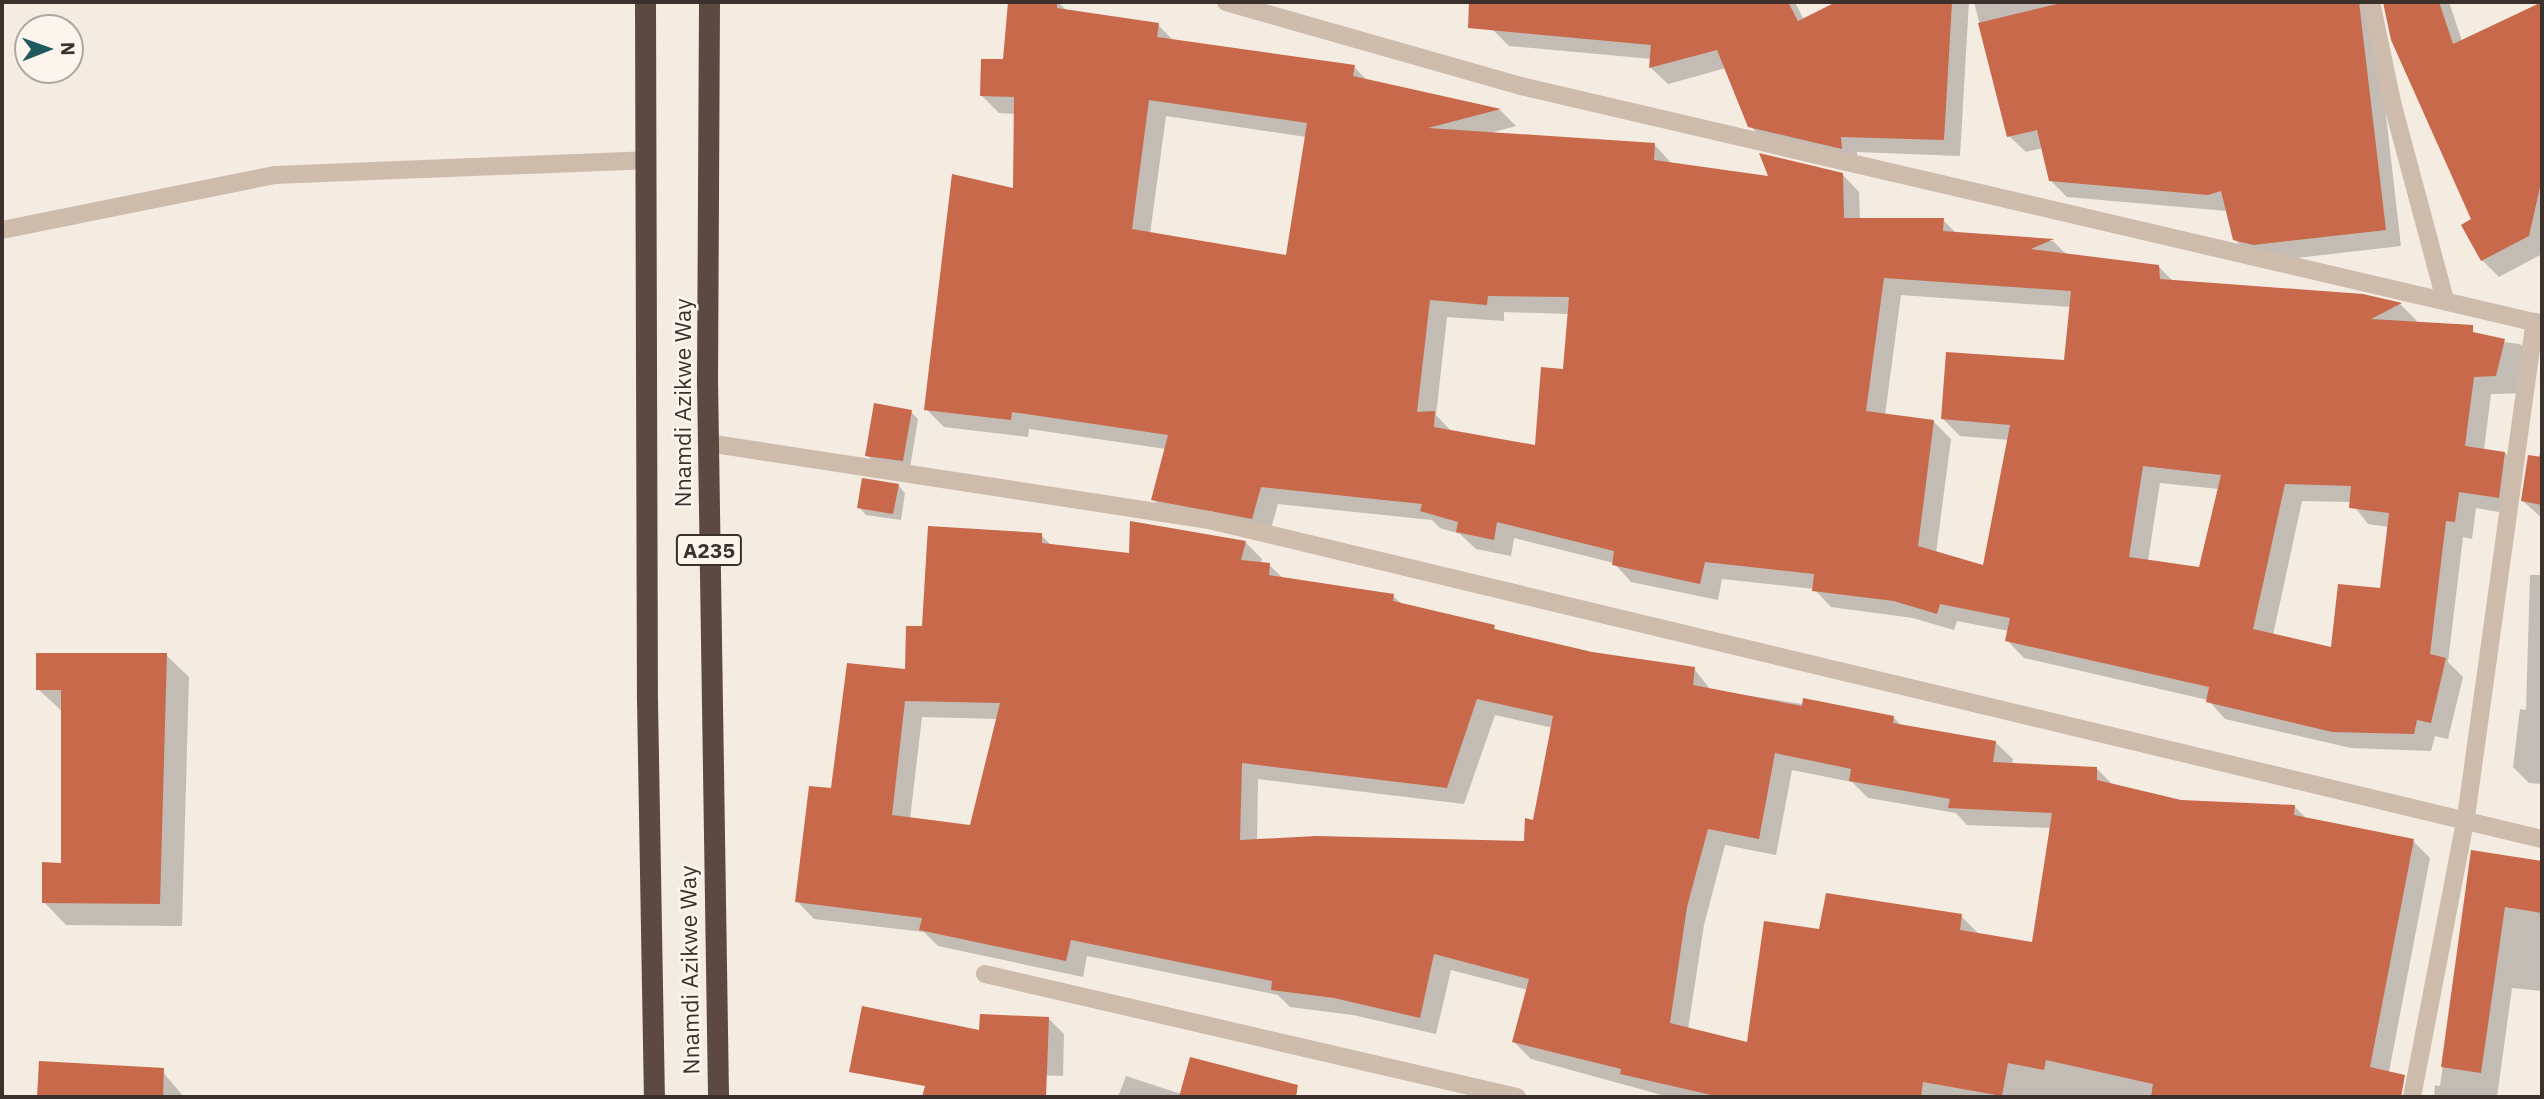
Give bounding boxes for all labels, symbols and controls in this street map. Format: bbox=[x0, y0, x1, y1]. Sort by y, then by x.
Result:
north arrow bbox=[14, 14, 84, 84]
text: N bbox=[56, 42, 80, 56]
street label: Nnamdi Azikwe Way bbox=[668, 298, 696, 508]
road number: A235 bbox=[676, 532, 742, 568]
street label: Nnamdi Azikwe Way bbox=[673, 865, 705, 1075]

